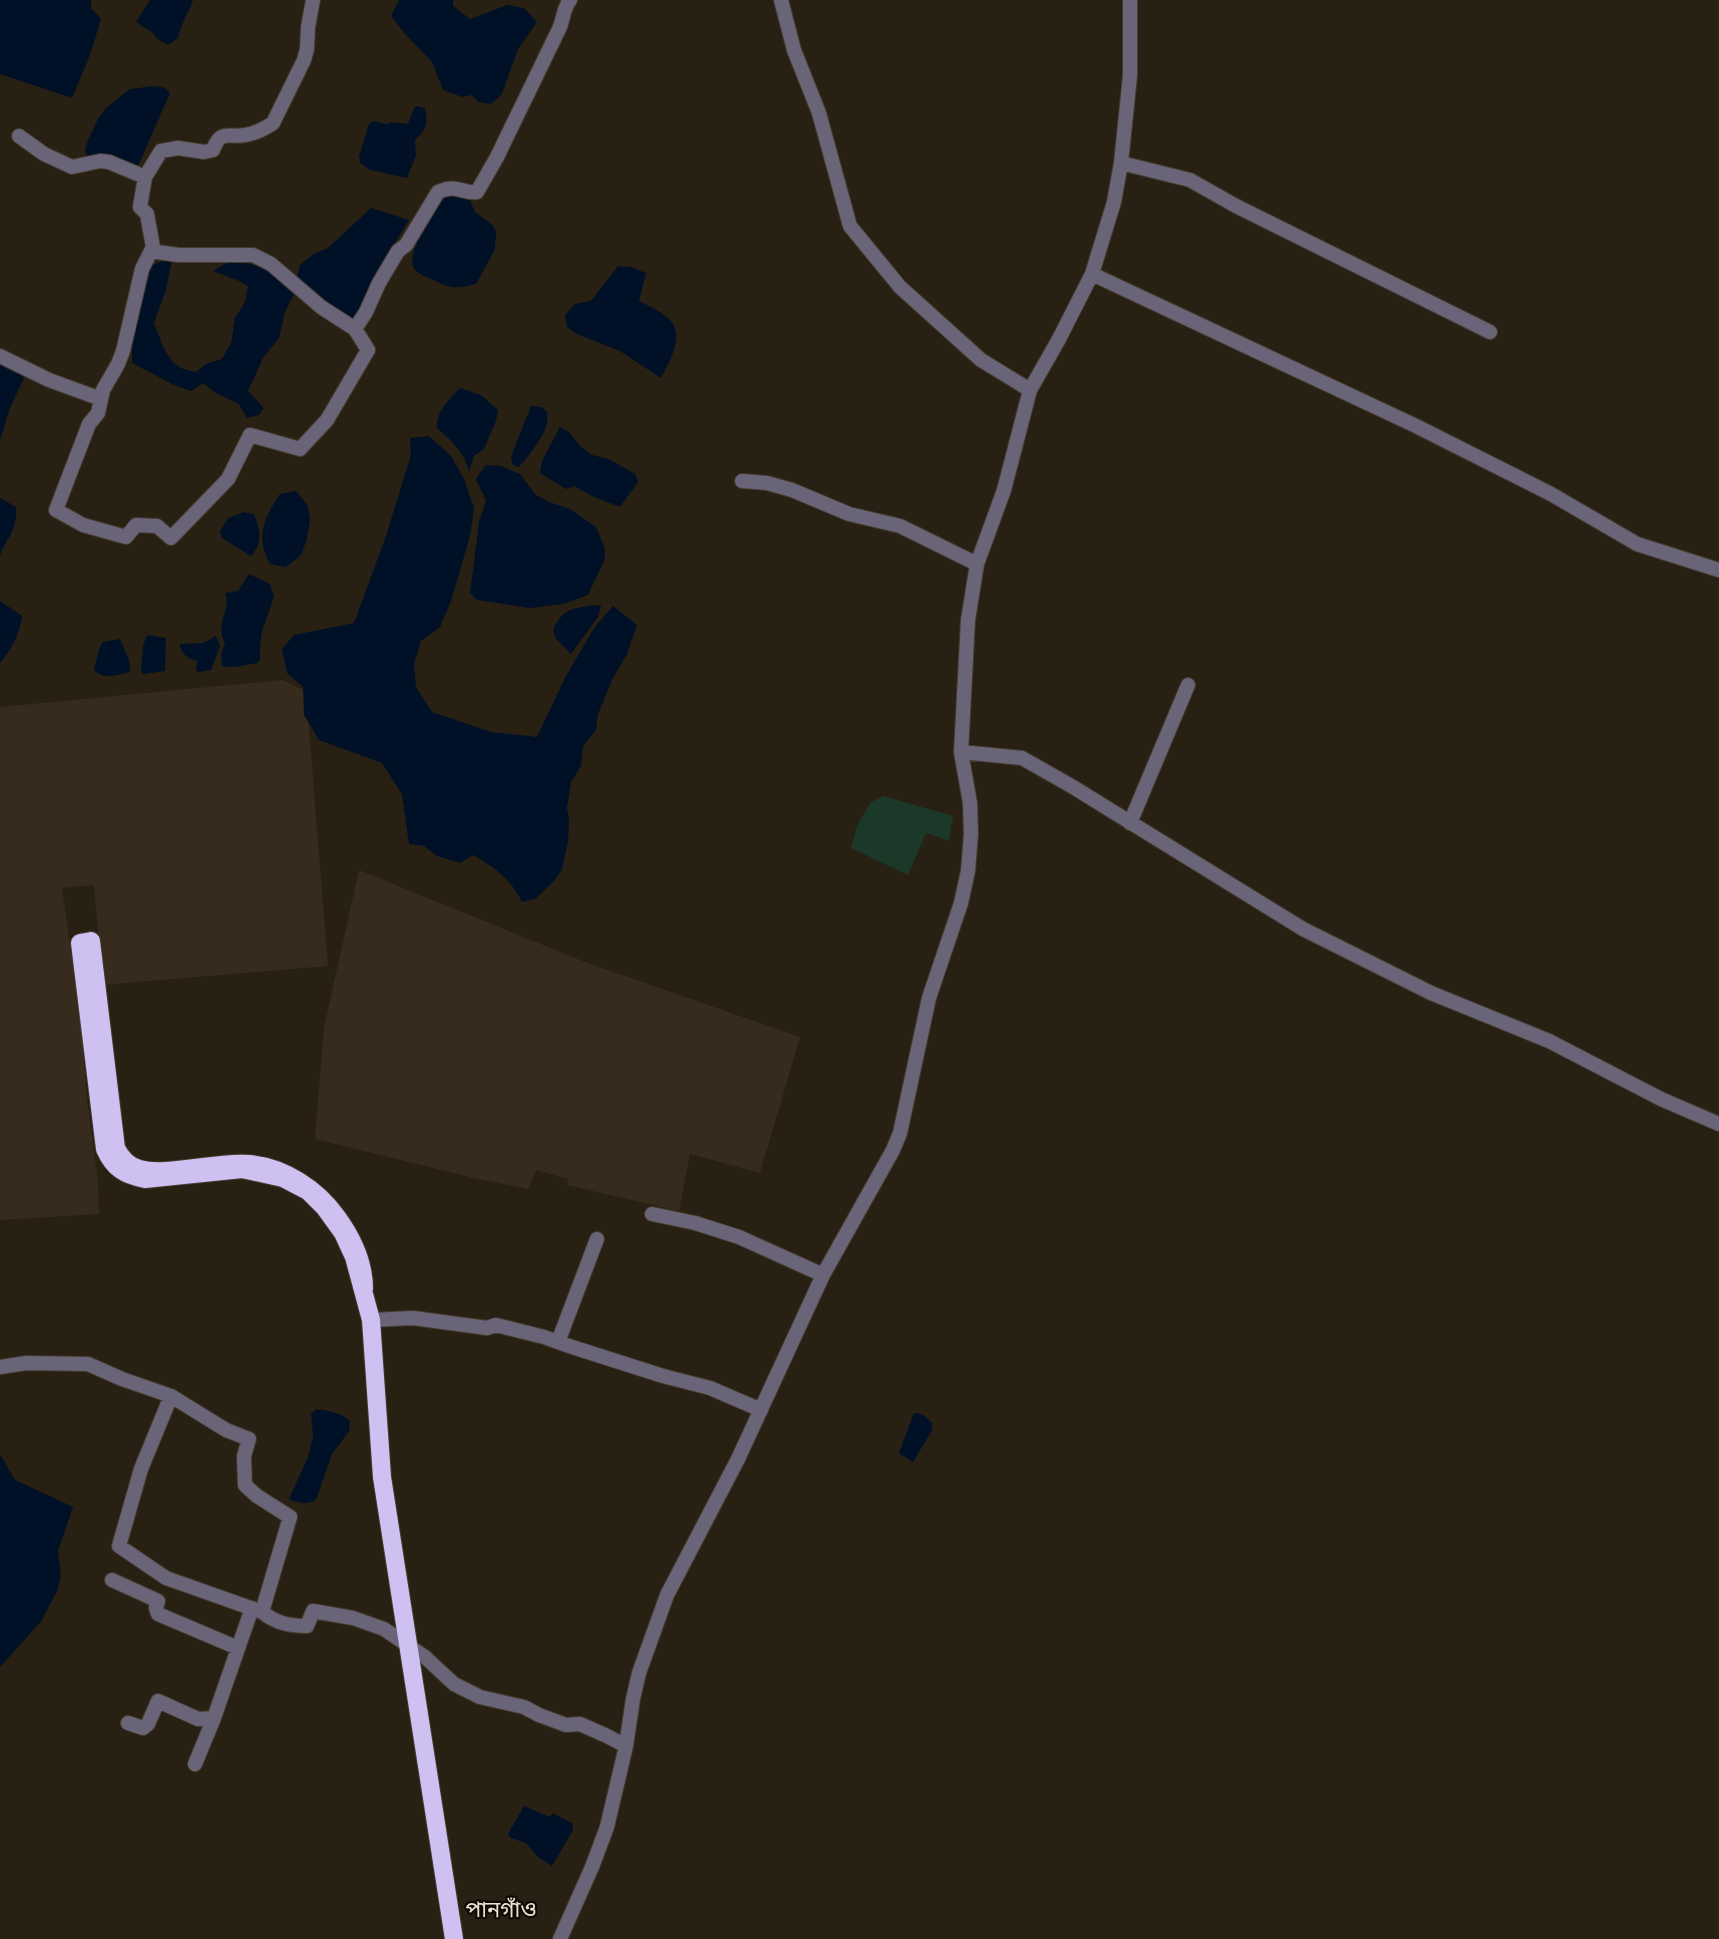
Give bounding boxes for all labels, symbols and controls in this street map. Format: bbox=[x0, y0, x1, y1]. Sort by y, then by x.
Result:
district label: পানগাঁও bbox=[465, 1894, 537, 1924]

